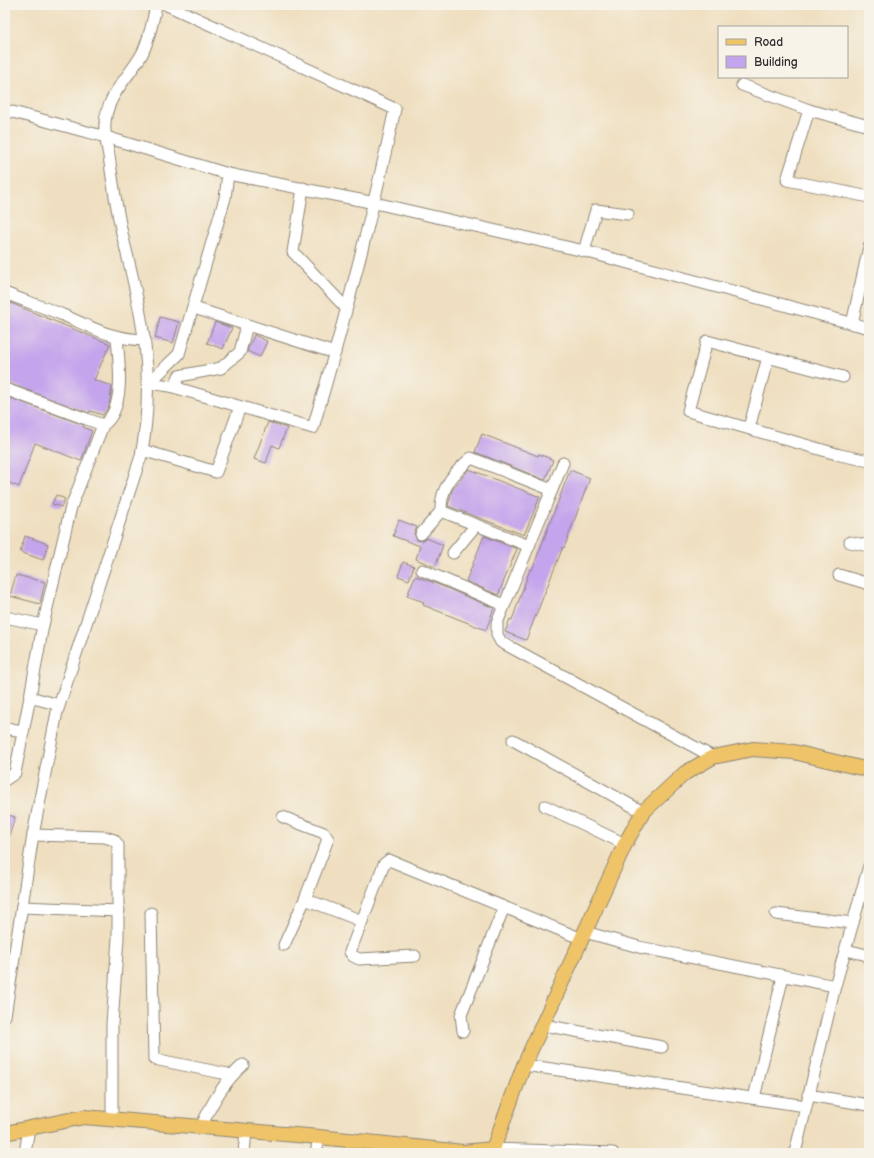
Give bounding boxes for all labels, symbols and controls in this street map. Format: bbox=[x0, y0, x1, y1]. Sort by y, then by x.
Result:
legend bbox=[718, 26, 848, 78]
text: Road bbox=[754, 35, 783, 50]
text: Building bbox=[754, 55, 798, 70]

